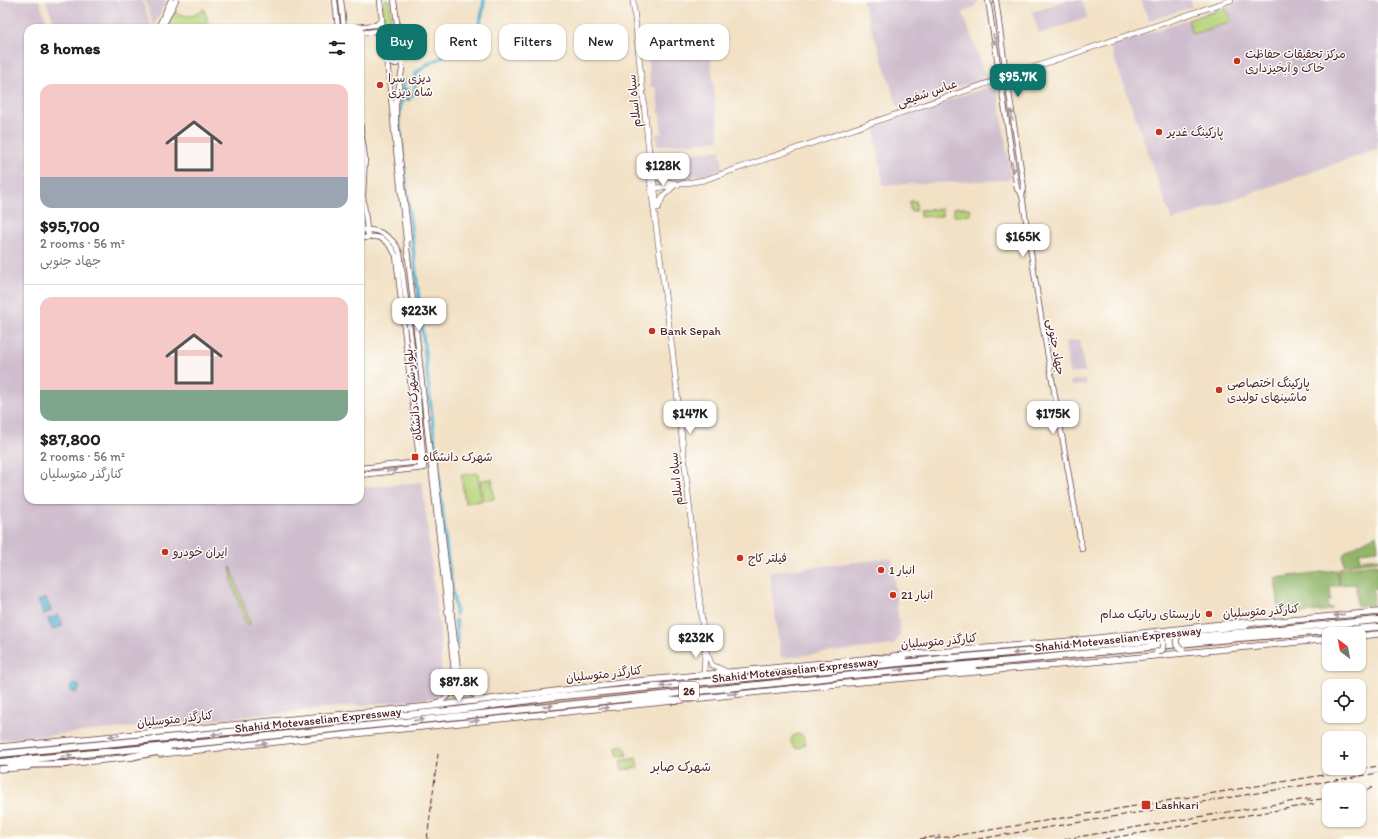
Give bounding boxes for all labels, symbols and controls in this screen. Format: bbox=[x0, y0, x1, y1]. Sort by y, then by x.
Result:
chip: Buy bbox=[376, 24, 427, 60]
chip: Rent bbox=[435, 24, 491, 60]
chip: Filters bbox=[499, 24, 566, 60]
chip: New bbox=[574, 24, 628, 60]
chip: Apartment bbox=[636, 24, 729, 60]
one-way arrow bbox=[991, 32, 997, 45]
icon: filters bbox=[326, 37, 348, 59]
text: 8 homes bbox=[40, 38, 100, 58]
place label: مرکز تحقیقات حفاظت خاک و آبخیزداری bbox=[1245, 47, 1346, 76]
marker: مرکز تحقیقات حفاظت خاک و آبخیزداری bbox=[1232, 56, 1242, 66]
pin: $95.7K bbox=[985, 64, 1051, 98]
text: $95.7K bbox=[999, 69, 1037, 84]
place label: دیزی سرا شاه دیزی bbox=[388, 71, 433, 99]
street label: سپاه اسلام bbox=[624, 74, 646, 128]
street label: عباس شفیعی bbox=[895, 76, 959, 111]
marker: دیزی سرا شاه دیزی bbox=[375, 80, 385, 90]
one-way arrow bbox=[1009, 109, 1015, 122]
icon: home bbox=[158, 110, 230, 182]
place label: پارکینگ غدیر bbox=[1166, 125, 1223, 140]
marker: پارکینگ غدیر bbox=[1154, 127, 1164, 137]
pin: $128K bbox=[635, 153, 691, 187]
text: $128K bbox=[646, 158, 680, 173]
one-way arrow bbox=[1010, 161, 1016, 173]
text: $95,700 bbox=[40, 216, 100, 236]
pin: $165K bbox=[995, 224, 1051, 258]
text: $165K bbox=[1006, 229, 1040, 244]
text: 2 rooms · 56 m² bbox=[40, 236, 125, 251]
text: جهاد جنوبی bbox=[40, 253, 101, 268]
pin: $223K bbox=[391, 298, 447, 332]
text: $223K bbox=[401, 303, 437, 318]
street label: جهاد جنوبی bbox=[1043, 318, 1068, 376]
icon: home bbox=[158, 323, 230, 395]
place label: Bank Sepah bbox=[660, 324, 722, 338]
marker: Bank Sepah bbox=[647, 326, 657, 336]
street label: بلوار شهرک دانشگاه bbox=[401, 348, 426, 442]
place label: پارکینگ اختصاصی ماشینهای تولیدی bbox=[1227, 376, 1310, 404]
marker: پارکینگ اختصاصی ماشینهای تولیدی bbox=[1214, 385, 1224, 395]
pin: $147K bbox=[662, 401, 718, 435]
pin: $175K bbox=[1025, 401, 1081, 435]
text: $147K bbox=[672, 406, 708, 421]
text: $175K bbox=[1036, 406, 1070, 421]
text: $87,800 bbox=[40, 429, 101, 449]
text: 2 rooms · 56 m² bbox=[40, 449, 125, 464]
place label: شهرک دانشگاه bbox=[423, 450, 493, 464]
marker: شهرک دانشگاه bbox=[410, 452, 420, 462]
street label: سپاه اسلام bbox=[666, 452, 688, 506]
text: کنارگذر متوسلیان bbox=[40, 466, 123, 481]
one-way arrow bbox=[386, 468, 398, 474]
place label: ایران خودرو bbox=[172, 545, 228, 560]
marker: ایران خودرو bbox=[160, 547, 170, 557]
place label: فیلتر کاج bbox=[748, 551, 787, 567]
marker: فیلتر کاج bbox=[735, 553, 745, 563]
place label: انبار 1 bbox=[889, 563, 915, 578]
marker: انبار 1 bbox=[876, 565, 886, 575]
place label: انبار 21 bbox=[901, 588, 933, 603]
marker: انبار 21 bbox=[888, 590, 898, 600]
street label: کنارگذر متوسلیان bbox=[1222, 601, 1300, 621]
place label: باریستای رباتیک مدام bbox=[1100, 607, 1201, 623]
marker: باریستای رباتیک مدام bbox=[1204, 609, 1214, 619]
one-way arrow bbox=[1333, 612, 1345, 619]
street label: Shahid Motevaselian Expressway bbox=[1034, 623, 1202, 655]
pin: $232K bbox=[668, 625, 724, 659]
north arrow bbox=[1322, 627, 1366, 671]
map controls bbox=[1322, 627, 1366, 827]
text: $232K bbox=[678, 630, 714, 645]
street label: کنارگذر متوسلیان bbox=[900, 631, 978, 651]
one-way arrow bbox=[1012, 649, 1025, 656]
street label: Shahid Motevaselian Expressway bbox=[711, 654, 879, 686]
street label: کنارگذر متوسلیان bbox=[565, 663, 643, 685]
one-way arrow bbox=[894, 667, 906, 674]
pin: $87.8K bbox=[426, 669, 492, 703]
text: $87.8K bbox=[440, 674, 478, 689]
button: locate bbox=[1322, 679, 1366, 723]
road number: 26 bbox=[679, 682, 699, 700]
one-way arrow bbox=[660, 683, 672, 689]
one-way arrow bbox=[727, 691, 739, 698]
one-way arrow bbox=[542, 703, 554, 709]
street label: Shahid Motevaselian Expressway bbox=[234, 704, 402, 736]
one-way arrow bbox=[598, 704, 610, 711]
street label: کنارگذر متوسلیان bbox=[136, 708, 214, 730]
one-way arrow bbox=[413, 717, 425, 724]
one-way arrow bbox=[468, 717, 481, 724]
one-way arrow bbox=[211, 731, 223, 737]
button: + bbox=[1322, 731, 1366, 775]
one-way arrow bbox=[108, 733, 120, 739]
one-way arrow bbox=[256, 740, 268, 747]
one-way arrow bbox=[61, 752, 73, 759]
district label: شهرک صابر bbox=[650, 759, 711, 775]
button: − bbox=[1322, 783, 1366, 827]
place label: Lashkari bbox=[1155, 798, 1199, 812]
marker: Lashkari bbox=[1140, 799, 1152, 811]

